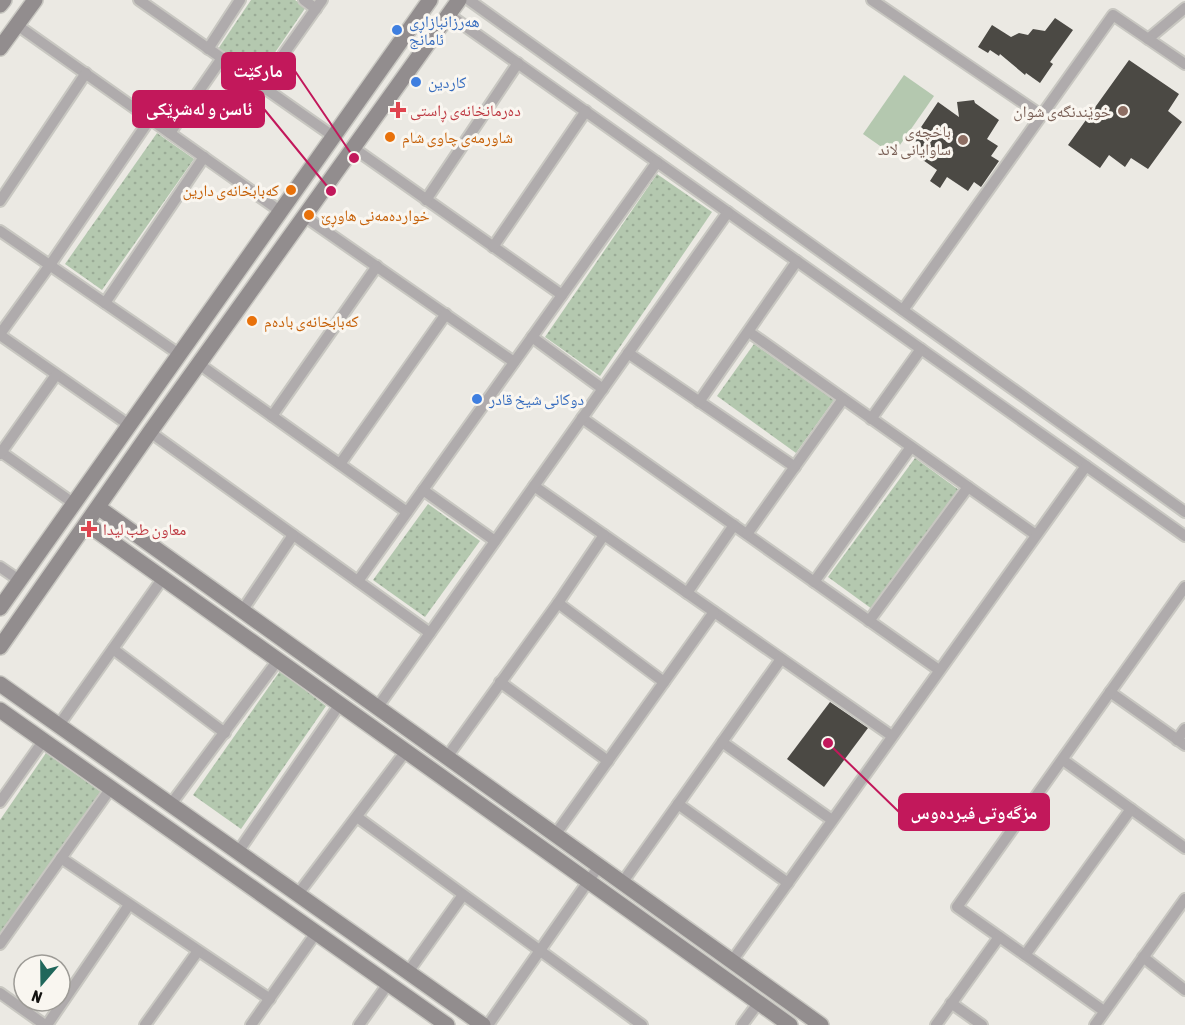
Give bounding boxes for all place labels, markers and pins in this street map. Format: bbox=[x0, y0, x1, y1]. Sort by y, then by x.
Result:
place label: هەرزانبازاڕی ئامانج bbox=[409, 12, 480, 50]
marker: هەرزانبازاڕی ئامانج bbox=[390, 23, 404, 37]
callout: مارکێت bbox=[222, 53, 295, 89]
place label: كاردين bbox=[428, 73, 467, 93]
marker: كاردين bbox=[409, 75, 423, 89]
callout: ئاسن و لەشڕێکی bbox=[133, 91, 264, 127]
place label: دەرمانخانەی ڕاستی bbox=[410, 101, 521, 123]
place label: خوێندنگەی شوان bbox=[1013, 102, 1111, 122]
marker: دەرمانخانەی ڕاستی bbox=[391, 103, 405, 117]
marker: خوێندنگەی شوان bbox=[1116, 104, 1130, 118]
place label: باخچەی ساوایانی لاند bbox=[878, 122, 951, 160]
place label: شاورمەی چاوی شام bbox=[402, 128, 513, 148]
marker: شاورمەی چاوی شام bbox=[383, 130, 397, 144]
marker: باخچەی ساوایانی لاند bbox=[956, 133, 970, 147]
place label: کەبابخانەی دارین bbox=[182, 181, 279, 201]
marker: کەبابخانەی دارین bbox=[284, 183, 298, 197]
place label: خواردەمەنی هاوڕێ bbox=[321, 206, 430, 228]
marker: خواردەمەنی هاوڕێ bbox=[302, 208, 316, 222]
place label: کەبابخانەی بادەم bbox=[264, 312, 359, 332]
marker: کەبابخانەی بادەم bbox=[245, 314, 259, 328]
place label: دوکانی شیخ قادر bbox=[488, 390, 584, 410]
marker: دوکانی شیخ قادر bbox=[470, 392, 484, 406]
marker: معاون طب لیدا bbox=[80, 520, 98, 538]
place label: معاون طب لیدا bbox=[103, 520, 186, 540]
callout: مزگە‌وتی فیردە‌وس bbox=[899, 794, 1049, 830]

